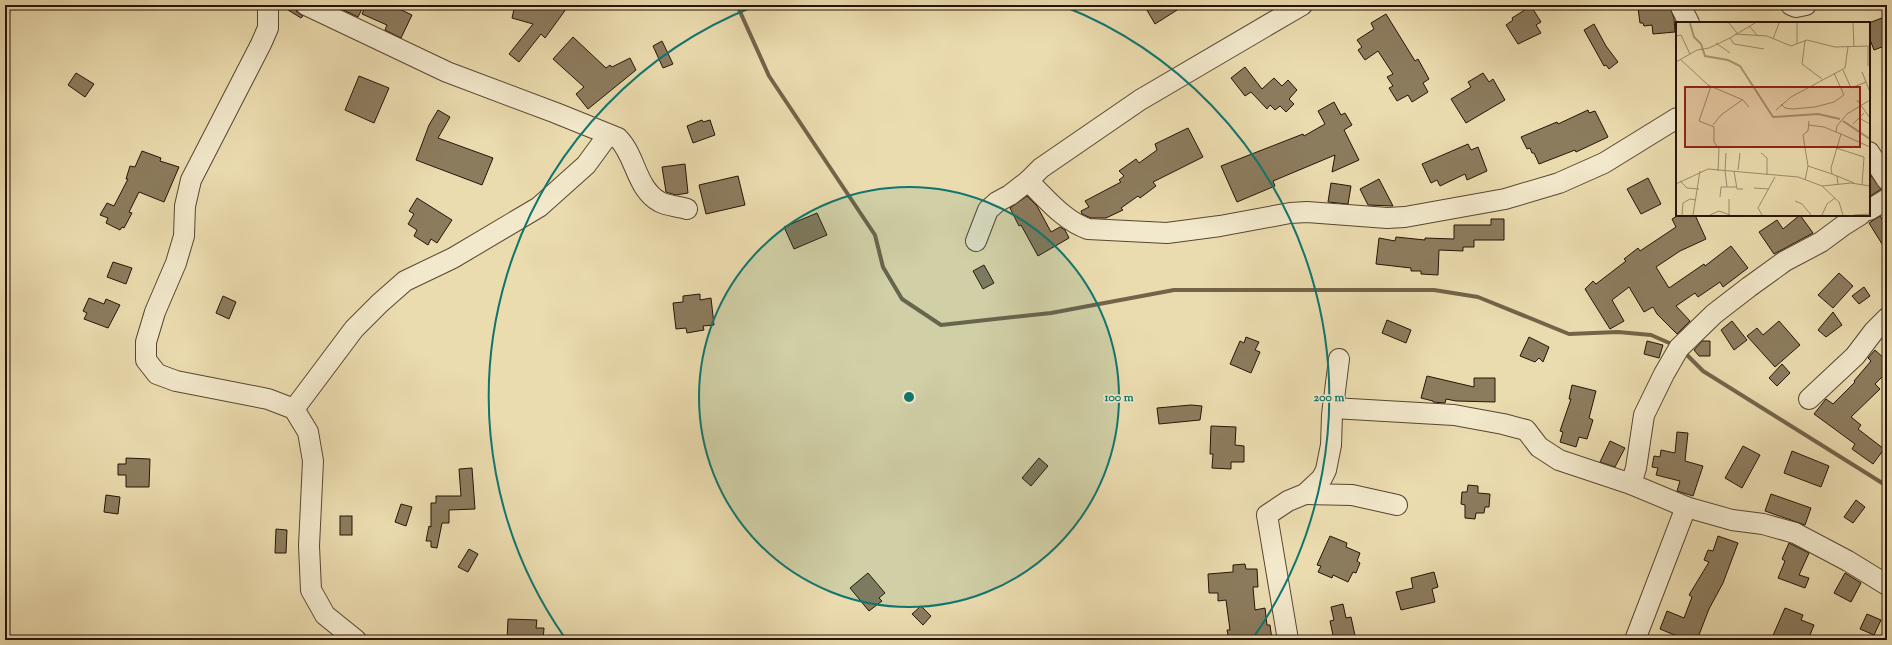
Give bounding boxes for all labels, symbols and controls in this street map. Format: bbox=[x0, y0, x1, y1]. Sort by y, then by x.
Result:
inset map bbox=[1676, 22, 1870, 216]
text: 100 m bbox=[1103, 389, 1134, 407]
text: 200 m bbox=[1314, 389, 1344, 407]
centre of rings bbox=[902, 390, 916, 404]

